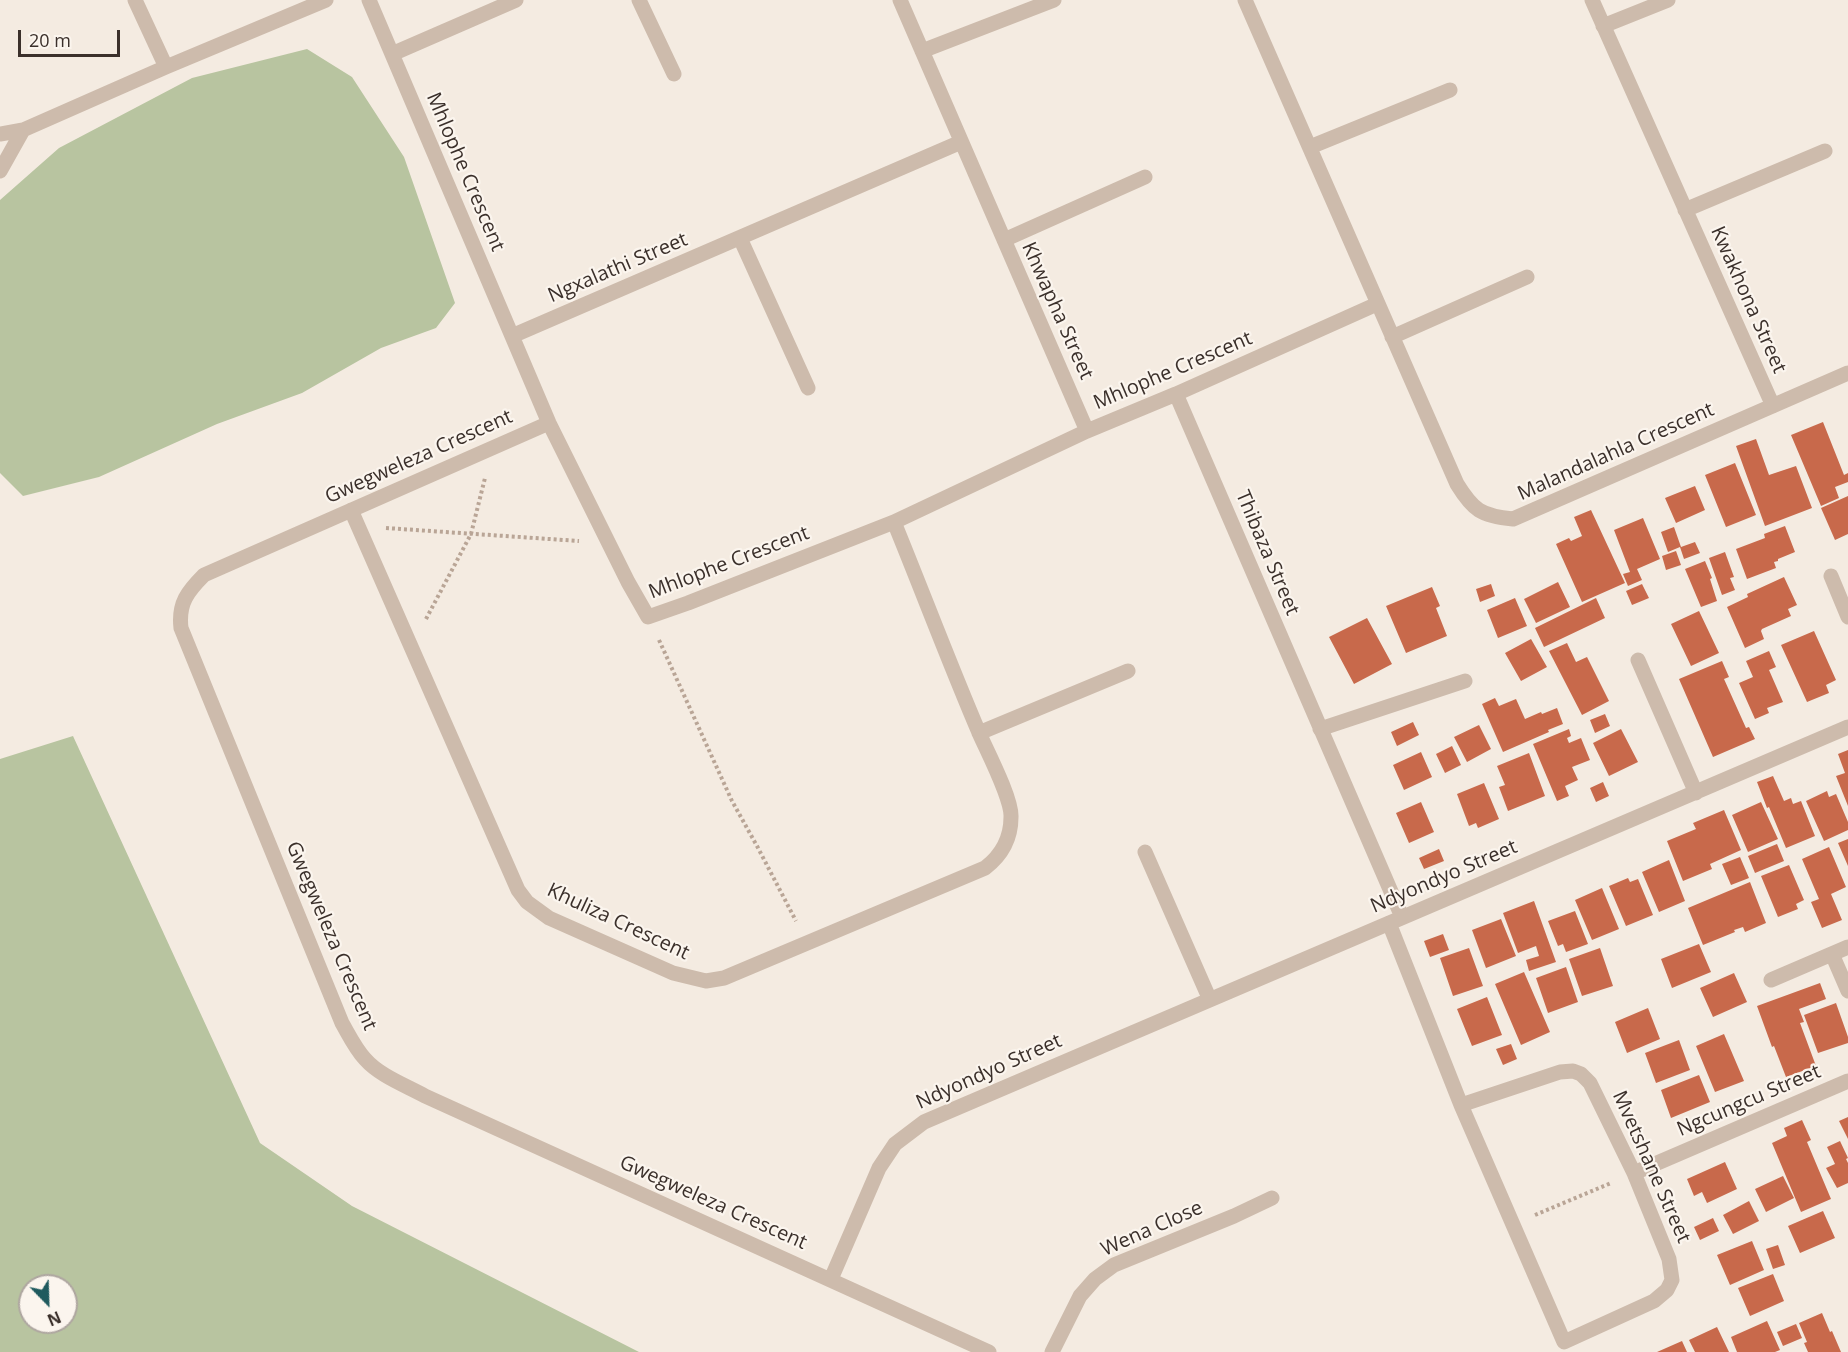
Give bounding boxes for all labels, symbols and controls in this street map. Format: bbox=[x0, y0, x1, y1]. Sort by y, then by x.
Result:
scale bar bbox=[21, 18, 123, 56]
text: 20 m bbox=[29, 28, 71, 52]
street label: Mhlophe Crescent bbox=[421, 89, 509, 255]
street label: Kwakhona Street bbox=[1705, 223, 1791, 377]
street label: Ngxalathi Street bbox=[545, 228, 691, 308]
street label: Khwapha Street bbox=[1016, 239, 1098, 383]
street label: Mhlophe Crescent bbox=[1090, 327, 1256, 415]
street label: Malandalahla Crescent bbox=[1514, 398, 1718, 506]
street label: Gwegweleza Crescent bbox=[322, 405, 516, 509]
street label: Thibaza Street bbox=[1230, 487, 1304, 619]
street label: Mhlophe Crescent bbox=[645, 521, 813, 605]
street label: Ndyondyo Street bbox=[1367, 835, 1521, 919]
street label: Gwegweleza Crescent bbox=[280, 838, 382, 1034]
street label: Khuliza Crescent bbox=[543, 879, 693, 965]
street label: Ndyondyo Street bbox=[912, 1029, 1066, 1115]
street label: Ngcungcu Street bbox=[1674, 1060, 1824, 1142]
street label: Mvetshane Street bbox=[1607, 1087, 1695, 1247]
street label: Gwegweleza Crescent bbox=[616, 1151, 810, 1255]
street label: Wena Close bbox=[1097, 1196, 1207, 1262]
north arrow bbox=[18, 1274, 78, 1334]
text: N bbox=[44, 1306, 65, 1331]

